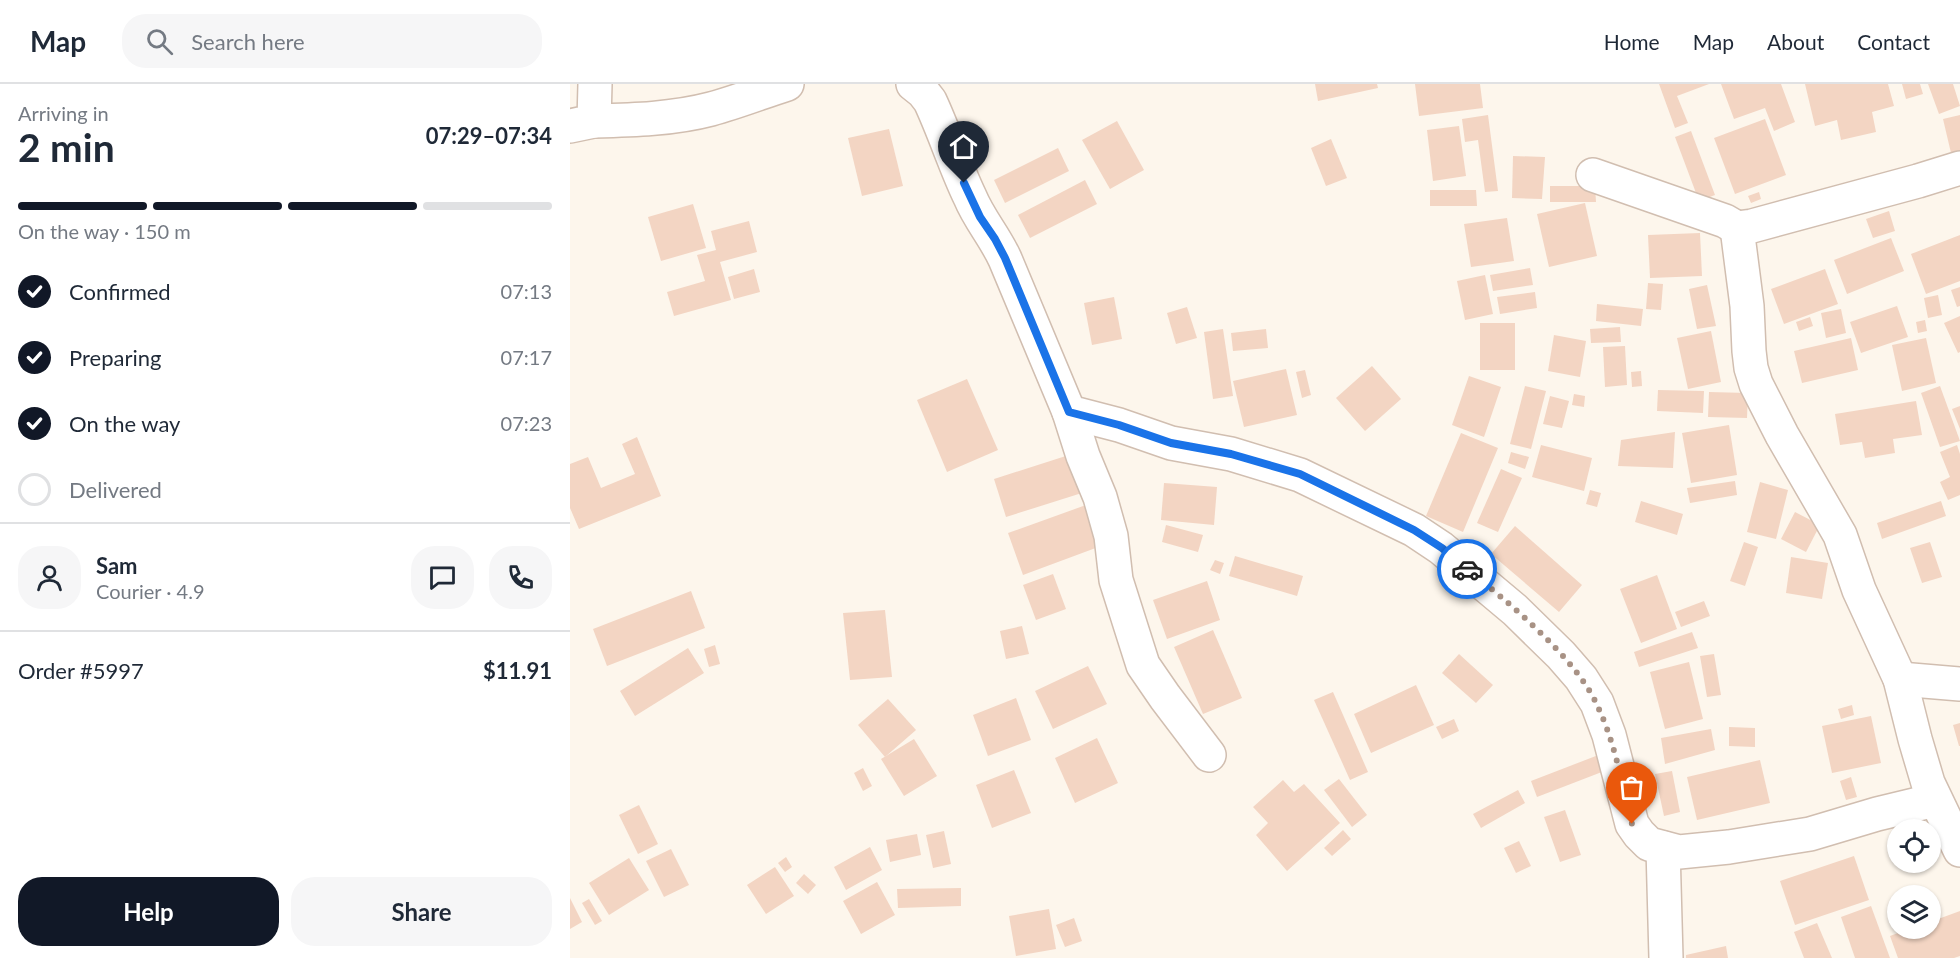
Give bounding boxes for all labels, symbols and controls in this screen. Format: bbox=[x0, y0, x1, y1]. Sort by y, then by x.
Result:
search box bbox=[122, 14, 542, 68]
text: Map bbox=[30, 24, 86, 58]
icon: search bbox=[143, 25, 176, 58]
text: Search here bbox=[191, 28, 305, 55]
text: Home bbox=[1604, 29, 1660, 54]
text: Map bbox=[1693, 29, 1734, 54]
text: About bbox=[1767, 29, 1824, 54]
text: Contact bbox=[1857, 29, 1930, 54]
text: Arriving in bbox=[18, 101, 109, 125]
pin bbox=[938, 121, 989, 183]
text: 07:29–07:34 bbox=[426, 122, 552, 149]
text: 2 min bbox=[18, 124, 115, 170]
icon: home bbox=[947, 130, 980, 163]
text: On the way · 150 m bbox=[18, 219, 191, 243]
icon: check bbox=[18, 275, 51, 308]
text: Confirmed bbox=[69, 278, 171, 305]
text: 07:13 bbox=[501, 279, 552, 303]
icon: check bbox=[18, 341, 51, 374]
text: Preparing bbox=[69, 344, 161, 371]
text: 07:17 bbox=[501, 345, 552, 369]
icon: check bbox=[18, 407, 51, 440]
text: On the way bbox=[69, 410, 180, 437]
text: 07:23 bbox=[501, 411, 552, 435]
text: Delivered bbox=[69, 476, 162, 503]
courier bbox=[1437, 539, 1497, 599]
button: person bbox=[18, 546, 81, 609]
button: chat bbox=[411, 546, 474, 609]
button: phone bbox=[489, 546, 552, 609]
text: Sam bbox=[96, 552, 138, 579]
icon: car bbox=[1451, 553, 1484, 586]
text: Courier · 4.9 bbox=[96, 579, 205, 603]
text: Order #5997 bbox=[18, 657, 144, 684]
text: $11.91 bbox=[483, 657, 552, 684]
pin bbox=[1606, 762, 1657, 824]
icon: bag bbox=[1615, 771, 1648, 804]
map controls bbox=[1887, 819, 1941, 939]
button: locate bbox=[1887, 819, 1941, 873]
button: Help bbox=[18, 877, 279, 946]
button: Share bbox=[291, 877, 552, 946]
button: layers bbox=[1887, 885, 1941, 939]

